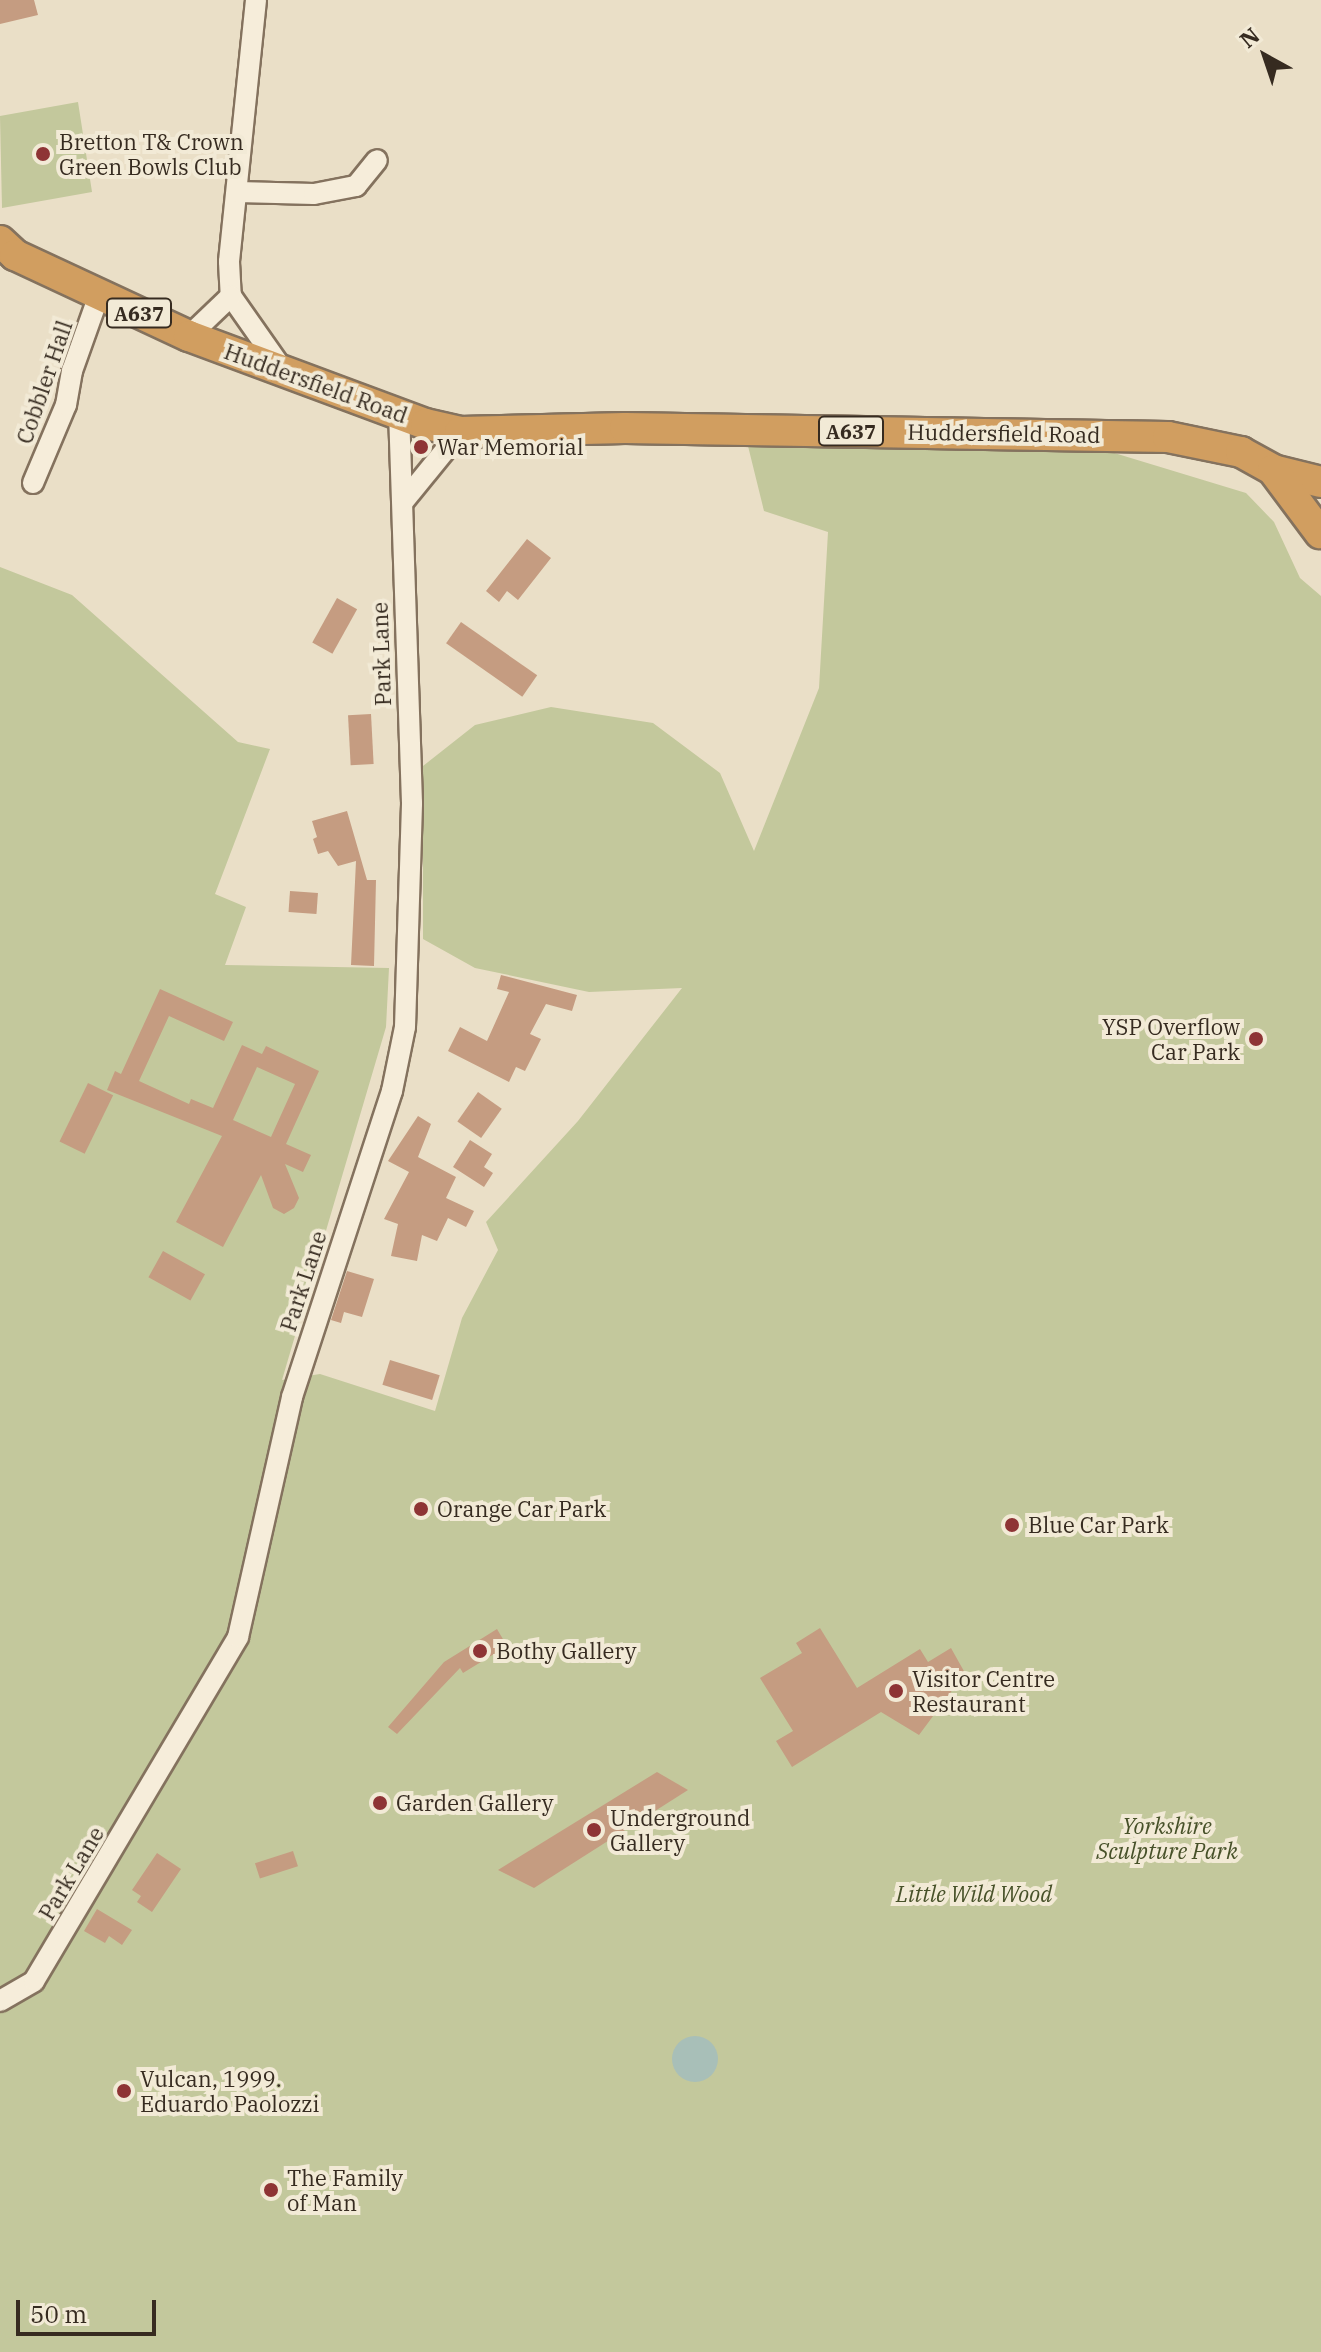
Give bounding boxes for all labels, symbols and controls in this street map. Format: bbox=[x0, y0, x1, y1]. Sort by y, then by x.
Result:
north arrow bbox=[1225, 16, 1305, 96]
text: N bbox=[1233, 21, 1265, 54]
place label: Bretton T& Crown Green Bowls Club bbox=[59, 128, 244, 180]
marker: Bretton T& Crown Green Bowls Club bbox=[34, 145, 52, 163]
road number: A637 bbox=[105, 297, 173, 329]
street label: Cobbler Hall bbox=[11, 317, 77, 447]
street label: Huddersfield Road bbox=[221, 338, 411, 428]
road number: A637 bbox=[817, 415, 885, 447]
street label: Huddersfield Road bbox=[907, 418, 1101, 448]
place label: War Memorial bbox=[437, 434, 583, 460]
marker: War Memorial bbox=[412, 438, 430, 456]
street label: Park Lane bbox=[366, 602, 396, 706]
place label: YSP Overflow Car Park bbox=[1102, 1013, 1240, 1064]
marker: YSP Overflow Car Park bbox=[1247, 1030, 1265, 1048]
street label: Park Lane bbox=[274, 1227, 332, 1335]
place label: Orange Car Park bbox=[437, 1496, 606, 1522]
marker: Orange Car Park bbox=[412, 1500, 430, 1518]
place label: Blue Car Park bbox=[1028, 1512, 1169, 1538]
marker: Blue Car Park bbox=[1003, 1516, 1021, 1534]
place label: Bothy Gallery bbox=[496, 1638, 636, 1664]
marker: Bothy Gallery bbox=[471, 1642, 489, 1660]
place label: Visitor Centre Restaurant bbox=[912, 1665, 1055, 1716]
marker: Visitor Centre Restaurant bbox=[887, 1682, 905, 1700]
place label: Garden Gallery bbox=[396, 1790, 553, 1816]
marker: Garden Gallery bbox=[371, 1794, 389, 1812]
place label: Underground Gallery bbox=[610, 1804, 750, 1856]
park label: Yorkshire Sculpture Park bbox=[1096, 1812, 1238, 1864]
marker: Underground Gallery bbox=[585, 1821, 603, 1839]
street label: Park Lane bbox=[33, 1822, 109, 1924]
park label: Little Wild Wood bbox=[896, 1881, 1052, 1907]
place label: Vulcan, 1999. Eduardo Paolozzi bbox=[140, 2065, 319, 2116]
marker: Vulcan, 1999. Eduardo Paolozzi bbox=[115, 2082, 133, 2100]
place label: The Family of Man bbox=[287, 2164, 403, 2216]
marker: The Family of Man bbox=[262, 2181, 280, 2199]
scale bar bbox=[20, 2284, 160, 2334]
text: 50 m bbox=[30, 2298, 87, 2330]

